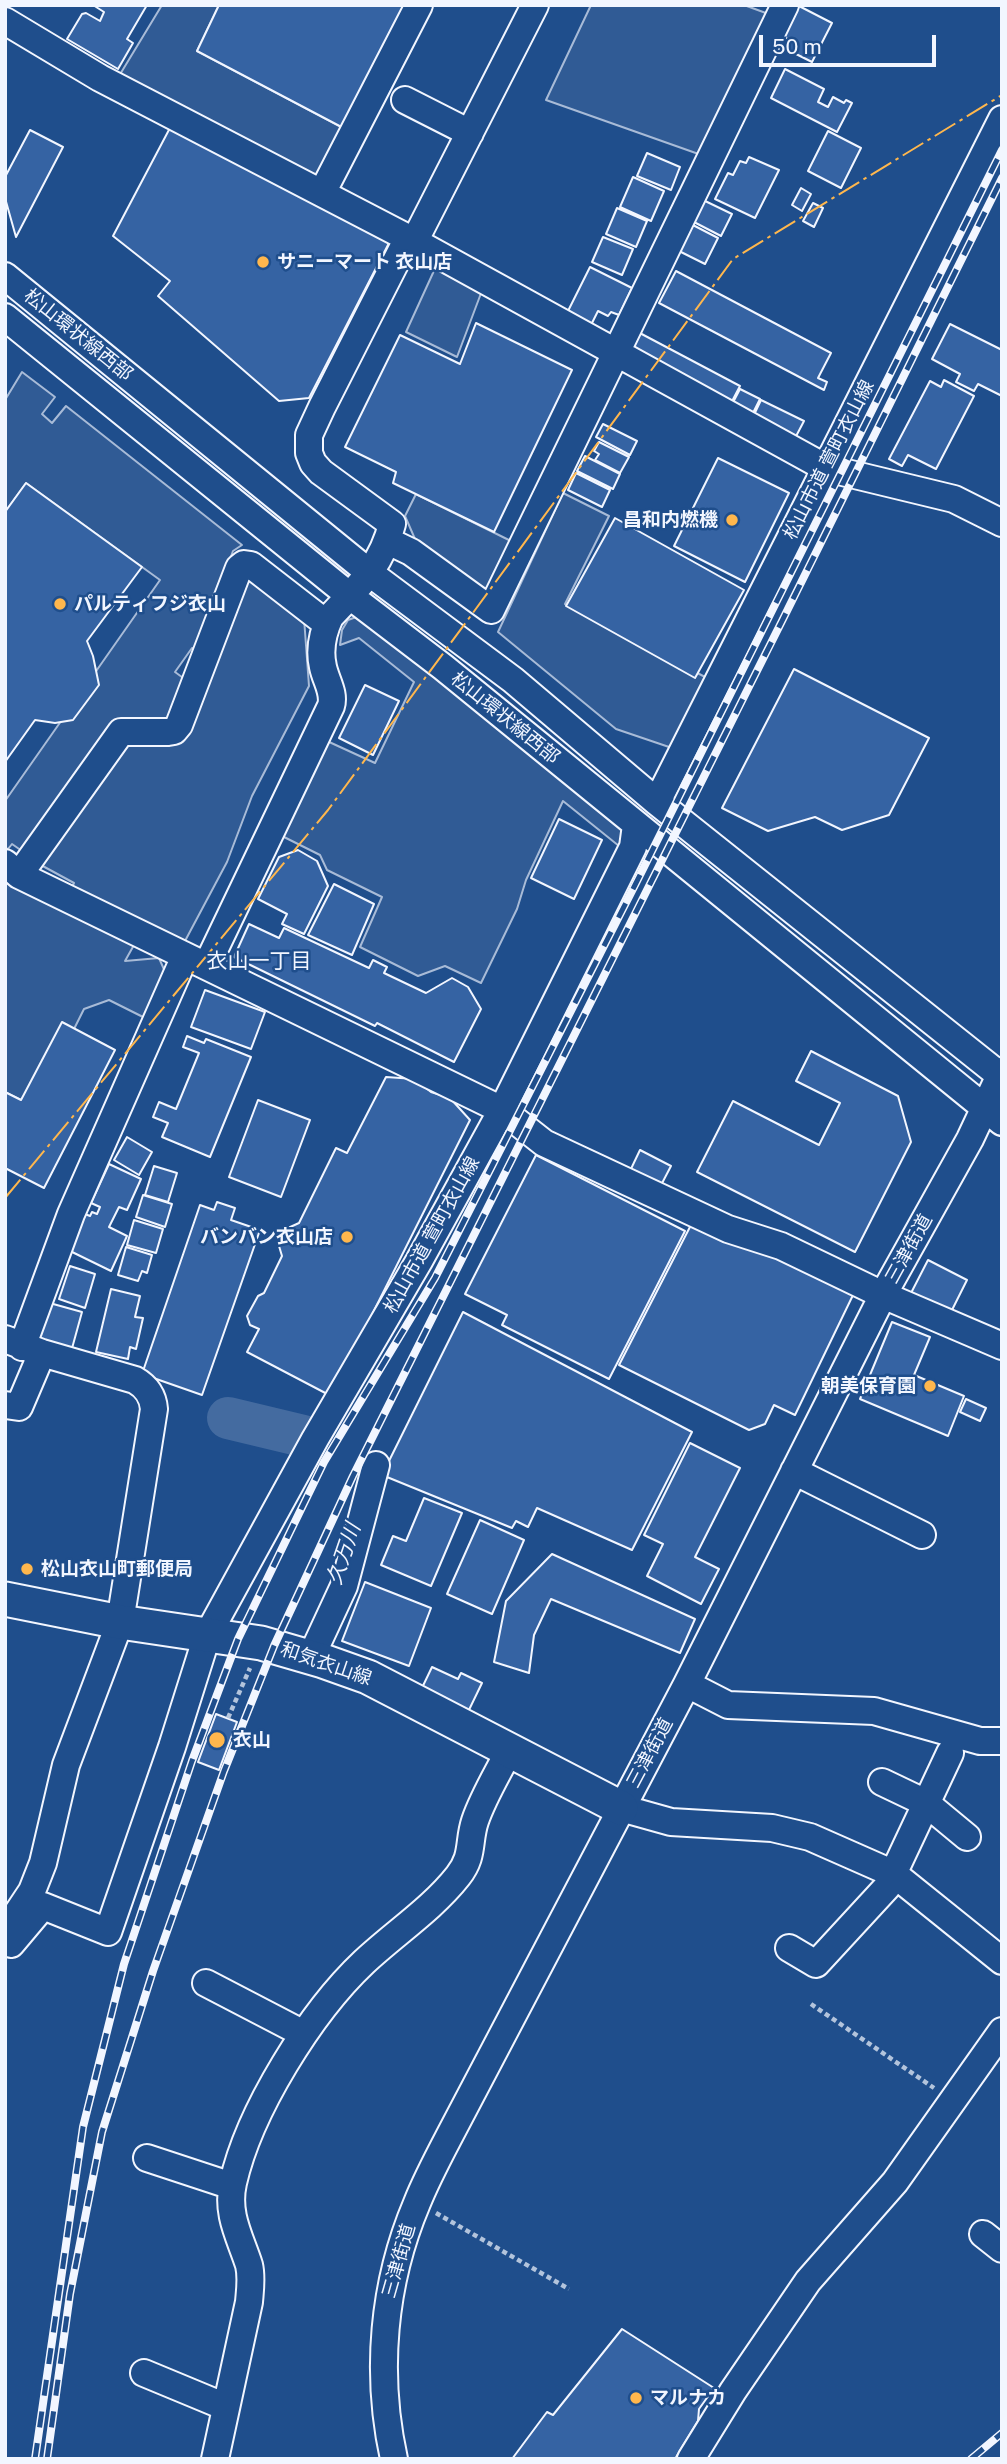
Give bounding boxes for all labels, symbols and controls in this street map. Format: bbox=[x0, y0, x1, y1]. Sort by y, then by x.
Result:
scale bar bbox=[762, 21, 939, 65]
text: 50 m bbox=[772, 34, 822, 59]
place label: サニーマート 衣山店 bbox=[277, 251, 452, 273]
marker: サニーマート 衣山店 bbox=[255, 254, 271, 270]
street label: 松山環状線西部 bbox=[19, 284, 137, 386]
street label: 松山市道 萱町衣山線 bbox=[779, 377, 879, 543]
place label: 昌和内燃機 bbox=[623, 509, 718, 531]
marker: 昌和内燃機 bbox=[724, 512, 740, 528]
place label: パルティフジ衣山 bbox=[74, 593, 226, 615]
marker: パルティフジ衣山 bbox=[52, 596, 68, 612]
street label: 松山環状線西部 bbox=[446, 667, 564, 769]
district label: 衣山一丁目 bbox=[207, 949, 311, 975]
street label: 松山市道 萱町衣山線 bbox=[379, 1153, 485, 1317]
street label: 三津街道 bbox=[881, 1210, 937, 1288]
place label: バンバン衣山店 bbox=[200, 1226, 333, 1248]
marker: バンバン衣山店 bbox=[339, 1229, 355, 1245]
place label: 朝美保育園 bbox=[821, 1375, 916, 1397]
marker: 朝美保育園 bbox=[922, 1378, 938, 1394]
water label: 久万川 bbox=[322, 1520, 366, 1588]
place label: 松山衣山町郵便局 bbox=[41, 1558, 193, 1580]
marker: 松山衣山町郵便局 bbox=[19, 1561, 35, 1577]
street label: 和気衣山線 bbox=[277, 1638, 375, 1690]
street label: 三津街道 bbox=[622, 1714, 678, 1792]
place label: 衣山 bbox=[233, 1729, 271, 1751]
marker: 衣山 bbox=[207, 1730, 227, 1750]
street label: 三津街道 bbox=[378, 2221, 420, 2301]
place label: マルナカ bbox=[650, 2387, 726, 2409]
marker: マルナカ bbox=[628, 2390, 644, 2406]

